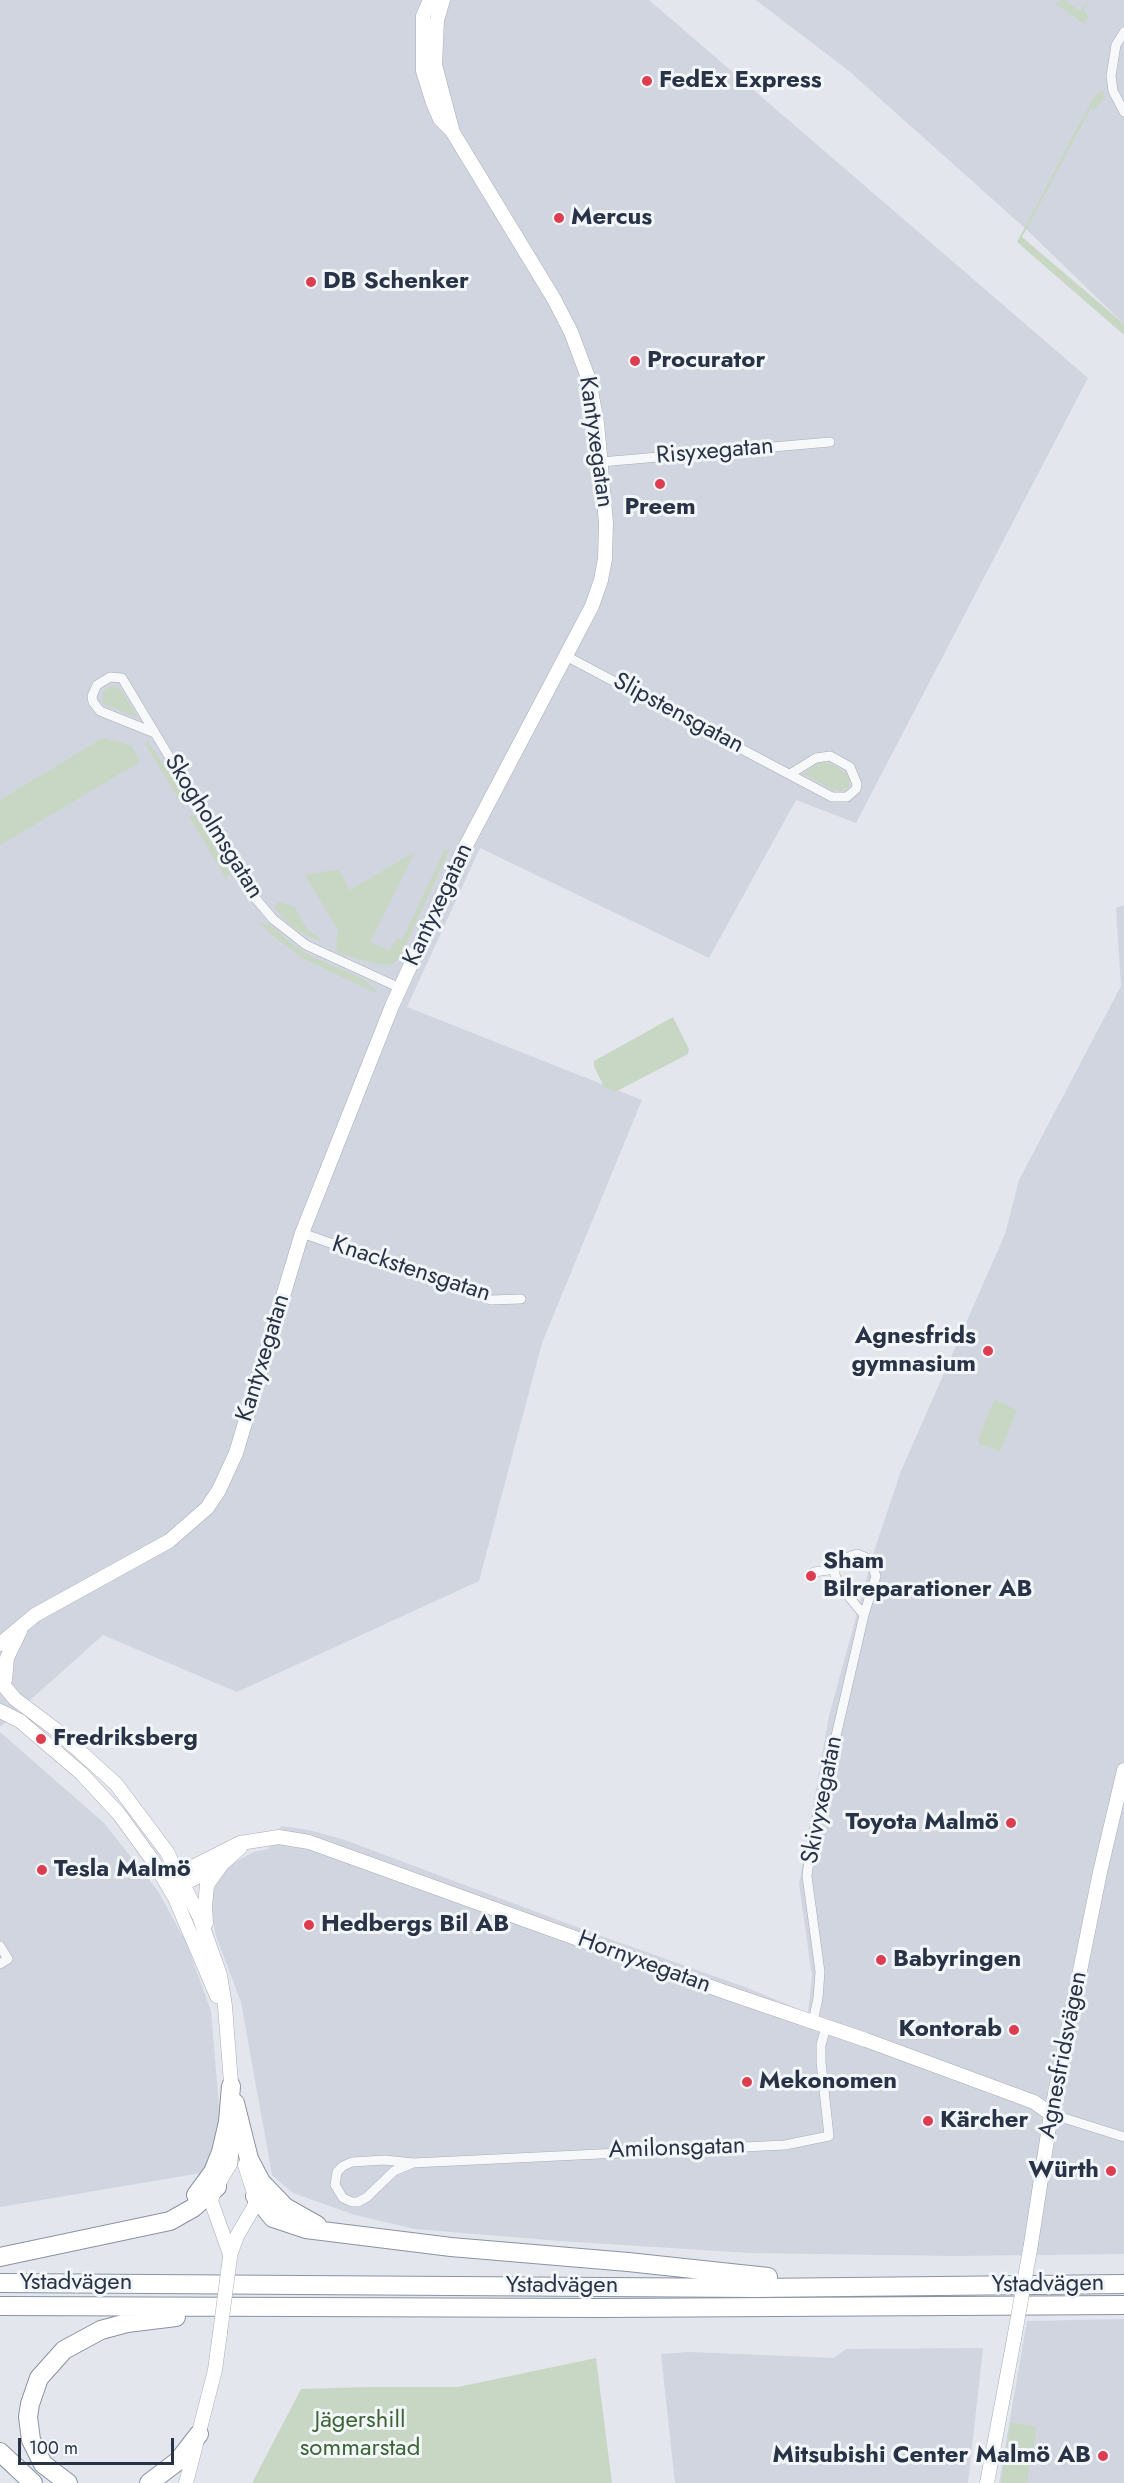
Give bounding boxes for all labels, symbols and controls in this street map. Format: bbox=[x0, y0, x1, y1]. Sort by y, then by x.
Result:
place label: FedEx Express bbox=[659, 67, 822, 95]
marker: FedEx Express bbox=[640, 74, 654, 88]
place label: Mercus bbox=[571, 204, 652, 232]
marker: Mercus bbox=[552, 211, 566, 225]
place label: DB Schenker bbox=[323, 268, 469, 296]
marker: DB Schenker bbox=[304, 275, 318, 289]
place label: Procurator bbox=[647, 347, 765, 375]
marker: Procurator bbox=[628, 354, 642, 368]
street label: Kantyxegatan bbox=[572, 375, 618, 509]
street label: Risyxegatan bbox=[655, 433, 775, 471]
marker: Preem bbox=[653, 477, 667, 491]
place label: Preem bbox=[624, 494, 696, 522]
street label: Slipstensgatan bbox=[608, 668, 748, 760]
street label: Skogholmsgatan bbox=[157, 749, 269, 905]
street label: Kantyxegatan bbox=[398, 839, 480, 971]
street label: Knackstensgatan bbox=[328, 1231, 494, 1309]
street label: Kantyxegatan bbox=[231, 1291, 297, 1425]
place label: Agnesfrids gymnasium bbox=[851, 1323, 976, 1379]
marker: Agnesfrids gymnasium bbox=[981, 1344, 995, 1358]
place label: Sham Bilreparationer AB bbox=[823, 1548, 1032, 1604]
marker: Sham Bilreparationer AB bbox=[804, 1569, 818, 1583]
place label: Fredriksberg bbox=[53, 1725, 198, 1753]
marker: Fredriksberg bbox=[34, 1732, 48, 1746]
street label: Skivyxegatan bbox=[796, 1734, 850, 1866]
place label: Toyota Malmö bbox=[845, 1809, 999, 1837]
marker: Toyota Malmö bbox=[1004, 1816, 1018, 1830]
place label: Tesla Malmö bbox=[54, 1856, 191, 1884]
marker: Tesla Malmö bbox=[35, 1863, 49, 1877]
place label: Hedbergs Bil AB bbox=[321, 1911, 509, 1939]
marker: Hedbergs Bil AB bbox=[302, 1918, 316, 1932]
street label: Hornyxegatan bbox=[574, 1926, 714, 2000]
place label: Babyringen bbox=[893, 1946, 1021, 1974]
marker: Babyringen bbox=[874, 1953, 888, 1967]
street label: Agnesfridsvägen bbox=[1034, 1969, 1094, 2141]
place label: Kontorab bbox=[899, 2016, 1002, 2044]
marker: Kontorab bbox=[1007, 2023, 1021, 2037]
place label: Mekonomen bbox=[759, 2068, 897, 2096]
marker: Mekonomen bbox=[740, 2075, 754, 2089]
place label: Kärcher bbox=[940, 2107, 1028, 2135]
marker: Kärcher bbox=[921, 2114, 935, 2128]
street label: Amilonsgatan bbox=[608, 2132, 746, 2166]
place label: Würth bbox=[1028, 2157, 1099, 2185]
marker: Würth bbox=[1104, 2164, 1118, 2178]
street label: Ystadvägen bbox=[20, 2269, 132, 2297]
street label: Ystadvägen bbox=[991, 2270, 1105, 2300]
street label: Ystadvägen bbox=[506, 2272, 618, 2300]
park label: Jägershill sommarstad bbox=[300, 2407, 420, 2463]
scale bar bbox=[21, 2426, 177, 2464]
text: 100 m bbox=[29, 2435, 78, 2461]
place label: Mitsubishi Center Malmö AB bbox=[773, 2442, 1091, 2470]
marker: Mitsubishi Center Malmö AB bbox=[1096, 2449, 1110, 2463]

